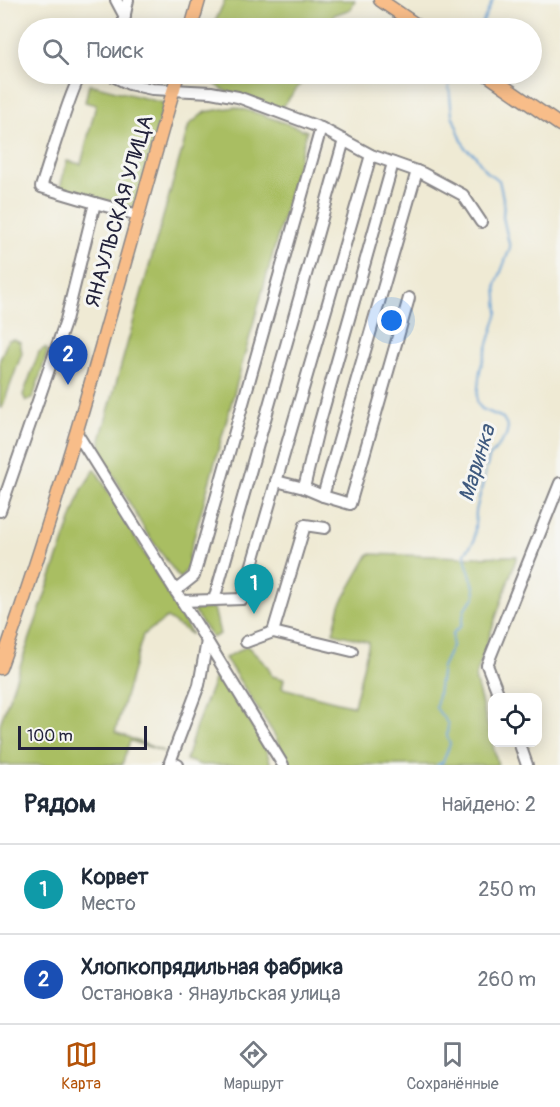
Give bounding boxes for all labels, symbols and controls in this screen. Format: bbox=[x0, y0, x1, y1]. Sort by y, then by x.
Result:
search box bbox=[18, 18, 542, 84]
icon: search bbox=[39, 35, 72, 68]
text: Поиск bbox=[87, 37, 144, 65]
street label: ЯНАУЛЬСКАЯ УЛИЦА bbox=[79, 112, 160, 310]
your location bbox=[377, 306, 406, 335]
pin: 2 bbox=[48, 336, 88, 385]
water label: Маринка bbox=[452, 420, 502, 505]
pin: 1 bbox=[234, 564, 274, 614]
map controls bbox=[488, 693, 542, 747]
button: locate bbox=[488, 693, 542, 747]
scale bar bbox=[18, 723, 147, 750]
text: 100 m bbox=[27, 726, 73, 746]
text: Рядом bbox=[24, 788, 96, 820]
text: Найдено: 2 bbox=[441, 792, 536, 817]
text: Корвет bbox=[81, 863, 149, 891]
text: 1 bbox=[40, 877, 47, 902]
text: 250 m bbox=[478, 877, 536, 902]
text: Место bbox=[81, 891, 136, 916]
text: Хлопкопрядильная фабрика bbox=[81, 953, 343, 981]
text: 2 bbox=[38, 967, 49, 992]
text: 260 m bbox=[477, 967, 536, 992]
text: Остановка · Янаульская улица bbox=[81, 981, 341, 1006]
tab: Карта bbox=[61, 1038, 101, 1094]
tab: Маршрут bbox=[224, 1038, 284, 1094]
tab: Сохранённые bbox=[406, 1038, 499, 1094]

